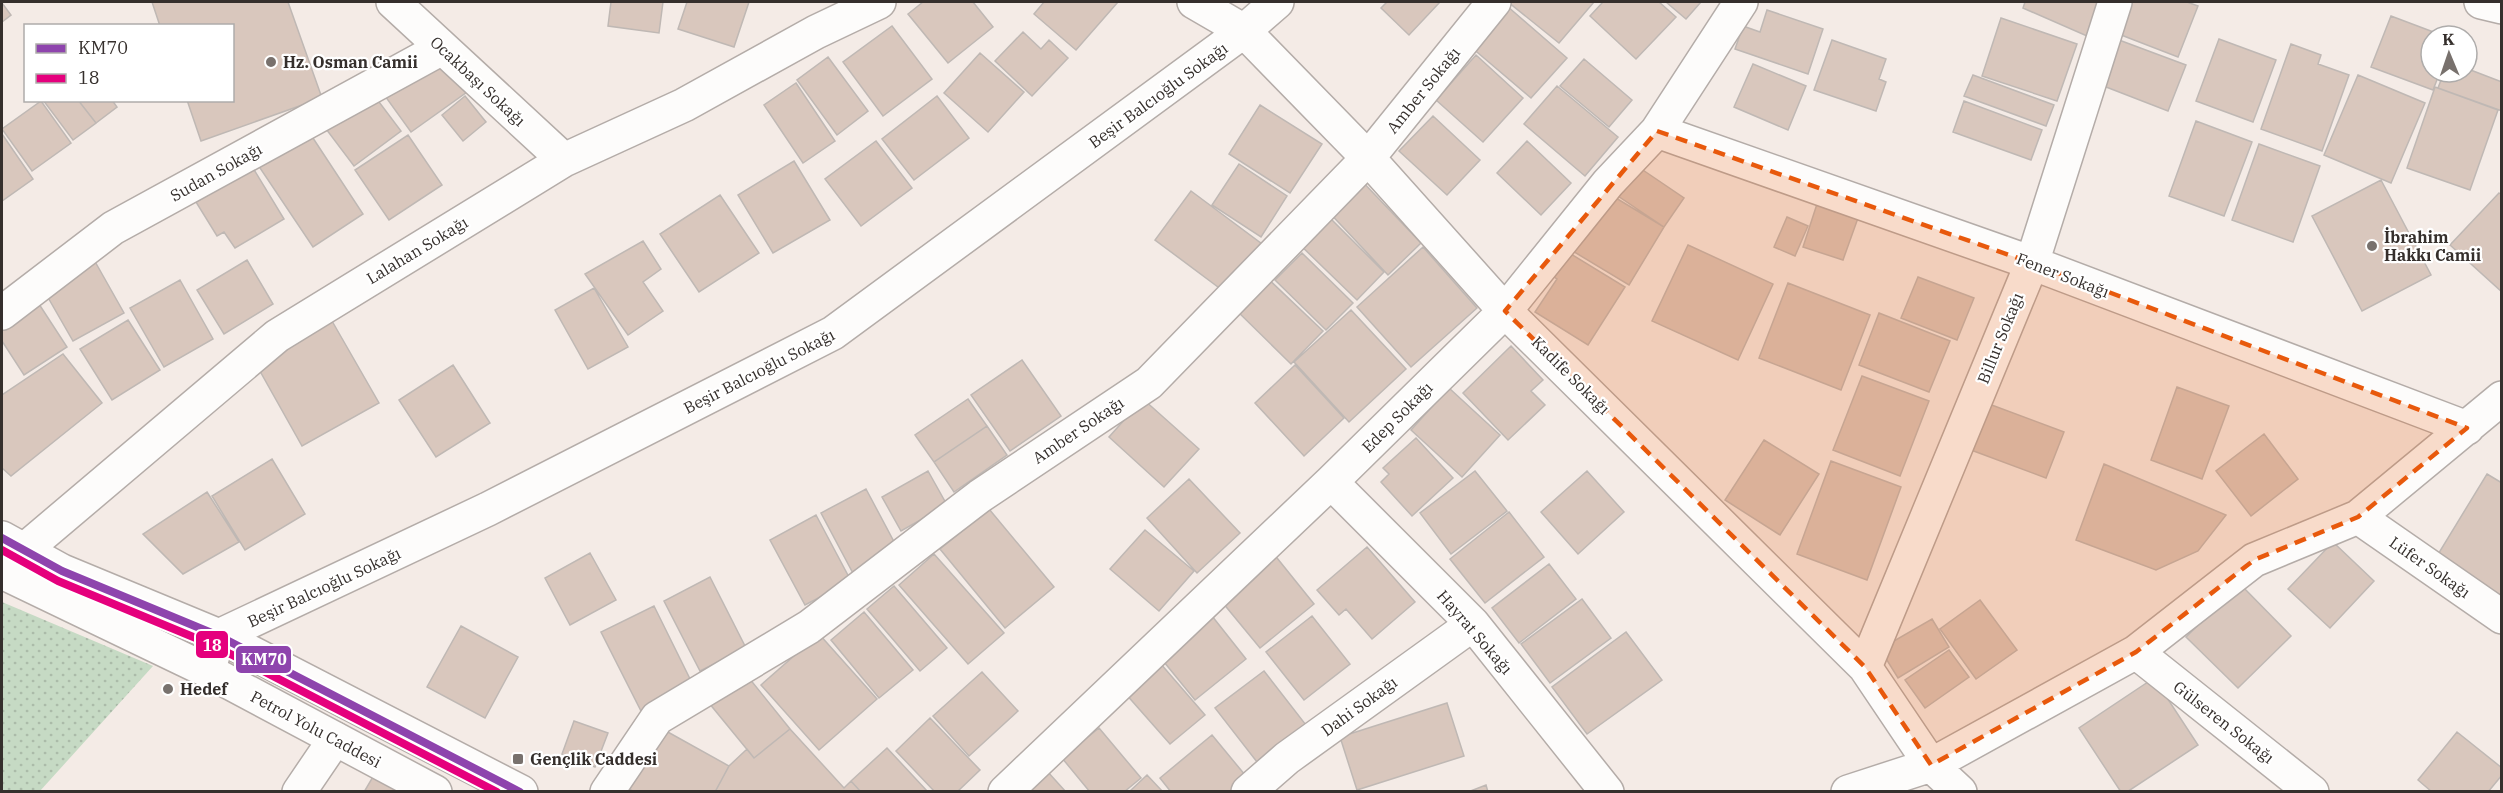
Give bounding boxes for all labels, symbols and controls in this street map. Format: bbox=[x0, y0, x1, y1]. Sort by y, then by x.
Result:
legend bbox=[24, 24, 234, 102]
north arrow bbox=[2419, 24, 2479, 84]
text: K bbox=[2442, 29, 2456, 49]
street label: Ocakbaşı Sokağı bbox=[426, 32, 530, 130]
text: KM70 bbox=[78, 36, 128, 59]
street label: Beşir Balcıoğlu Sokağı bbox=[1085, 38, 1231, 152]
street label: Amber Sokağı bbox=[1382, 43, 1464, 137]
place label: Hz. Osman Camii bbox=[283, 52, 418, 72]
marker: Hz. Osman Camii bbox=[264, 55, 278, 69]
text: 18 bbox=[78, 66, 100, 89]
street label: Sudan Sokağı bbox=[167, 139, 265, 205]
street label: Lalahan Sokağı bbox=[363, 212, 471, 288]
place label: İbrahim Hakkı Camii bbox=[2384, 227, 2481, 265]
marker: İbrahim Hakkı Camii bbox=[2365, 239, 2379, 253]
street label: Fener Sokağı bbox=[2014, 248, 2112, 302]
street label: Billur Sokağı bbox=[1973, 290, 2027, 386]
street label: Beşir Balcıoğlu Sokağı bbox=[680, 324, 838, 418]
street label: Kadife Sokağı bbox=[1528, 332, 1614, 418]
street label: Edep Sokağı bbox=[1357, 377, 1437, 457]
street label: Amber Sokağı bbox=[1029, 392, 1127, 468]
street label: Lüfer Sokağı bbox=[2386, 532, 2474, 602]
street label: Beşir Balcıoğlu Sokağı bbox=[244, 543, 404, 631]
street label: Hayrat Sokağı bbox=[1433, 586, 1517, 678]
line badge: 18 bbox=[195, 630, 229, 659]
text: 18 bbox=[202, 635, 222, 655]
line badge: KM70 bbox=[235, 645, 292, 674]
text: KM70 bbox=[241, 649, 287, 669]
street label: Dahi Sokağı bbox=[1317, 672, 1401, 740]
street label: Gülseren Sokağı bbox=[2170, 676, 2278, 768]
place label: Hedef bbox=[180, 679, 229, 699]
marker: Hedef bbox=[161, 682, 175, 696]
street label: Petrol Yolu Caddesi bbox=[247, 686, 385, 772]
place label: Gençlik Caddesi bbox=[530, 749, 657, 769]
marker: Gençlik Caddesi bbox=[511, 752, 525, 766]

